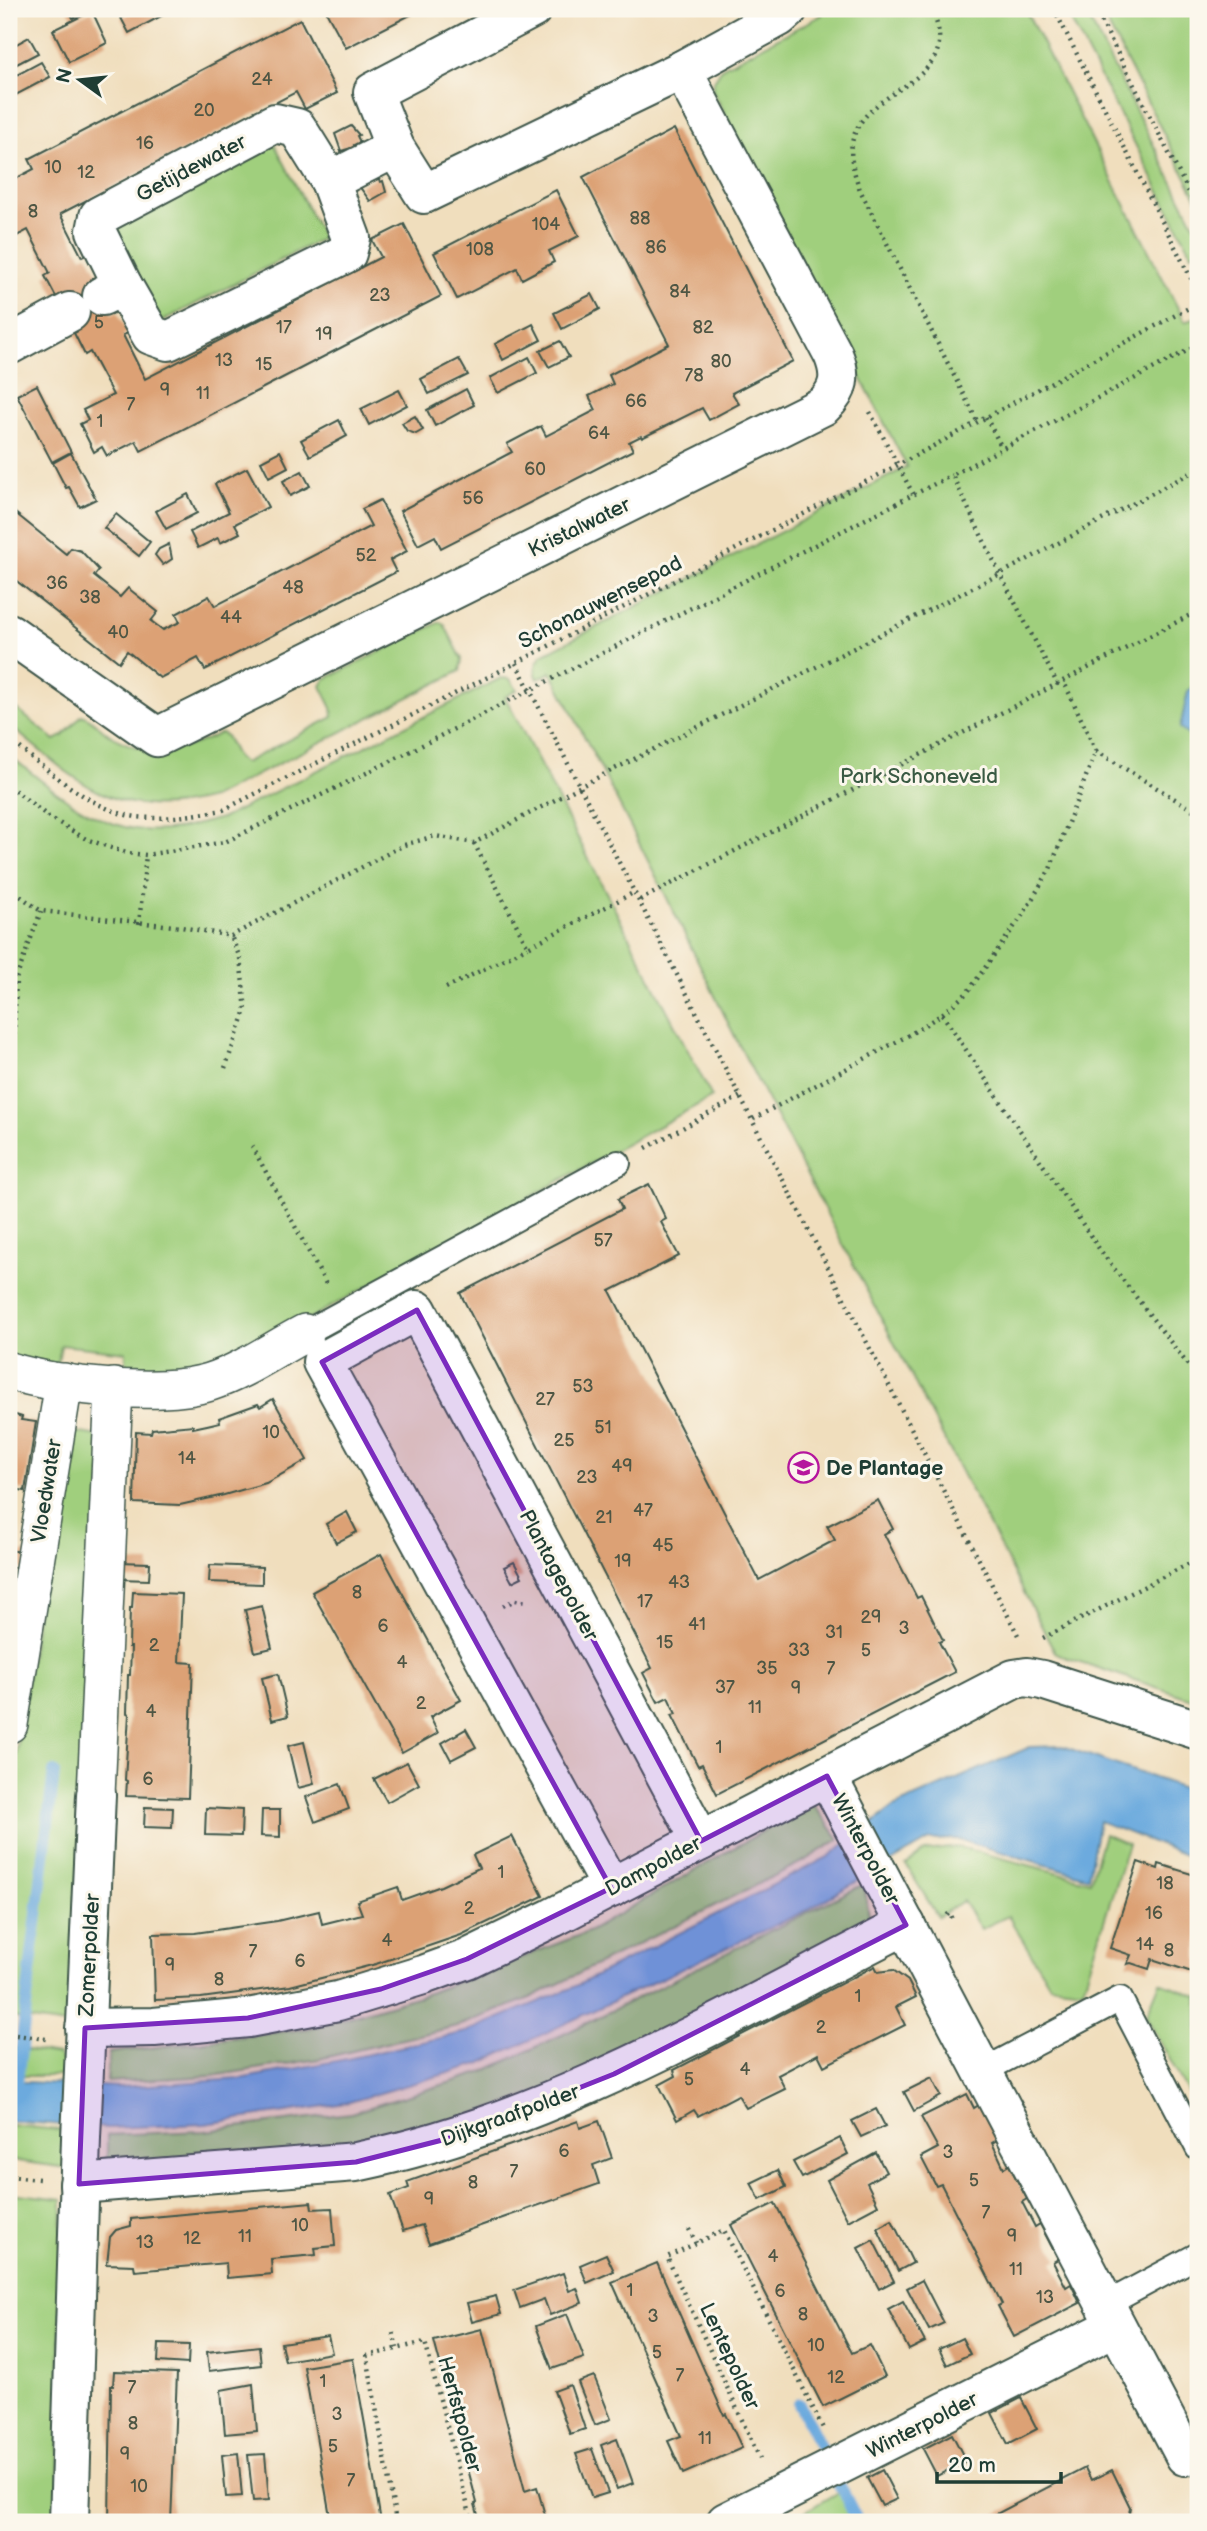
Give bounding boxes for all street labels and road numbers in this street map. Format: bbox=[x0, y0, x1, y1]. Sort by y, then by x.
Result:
street label: Getijdewater bbox=[132, 129, 251, 208]
street label: Kristalwater bbox=[524, 492, 635, 563]
street label: Schonauwensepad bbox=[514, 550, 686, 654]
street label: Vloedwater bbox=[26, 1437, 67, 1545]
street label: Plantagepolder bbox=[514, 1506, 604, 1645]
street label: Winterpolder bbox=[826, 1790, 905, 1909]
street label: Dampolder bbox=[601, 1831, 706, 1902]
street label: Zomerpolder bbox=[74, 1893, 105, 2018]
street label: Dijkgraafpolder bbox=[438, 2079, 583, 2152]
street label: Lentepolder bbox=[694, 2299, 765, 2414]
street label: Herfstpolder bbox=[432, 2353, 487, 2475]
street label: Winterpolder bbox=[862, 2387, 982, 2464]

